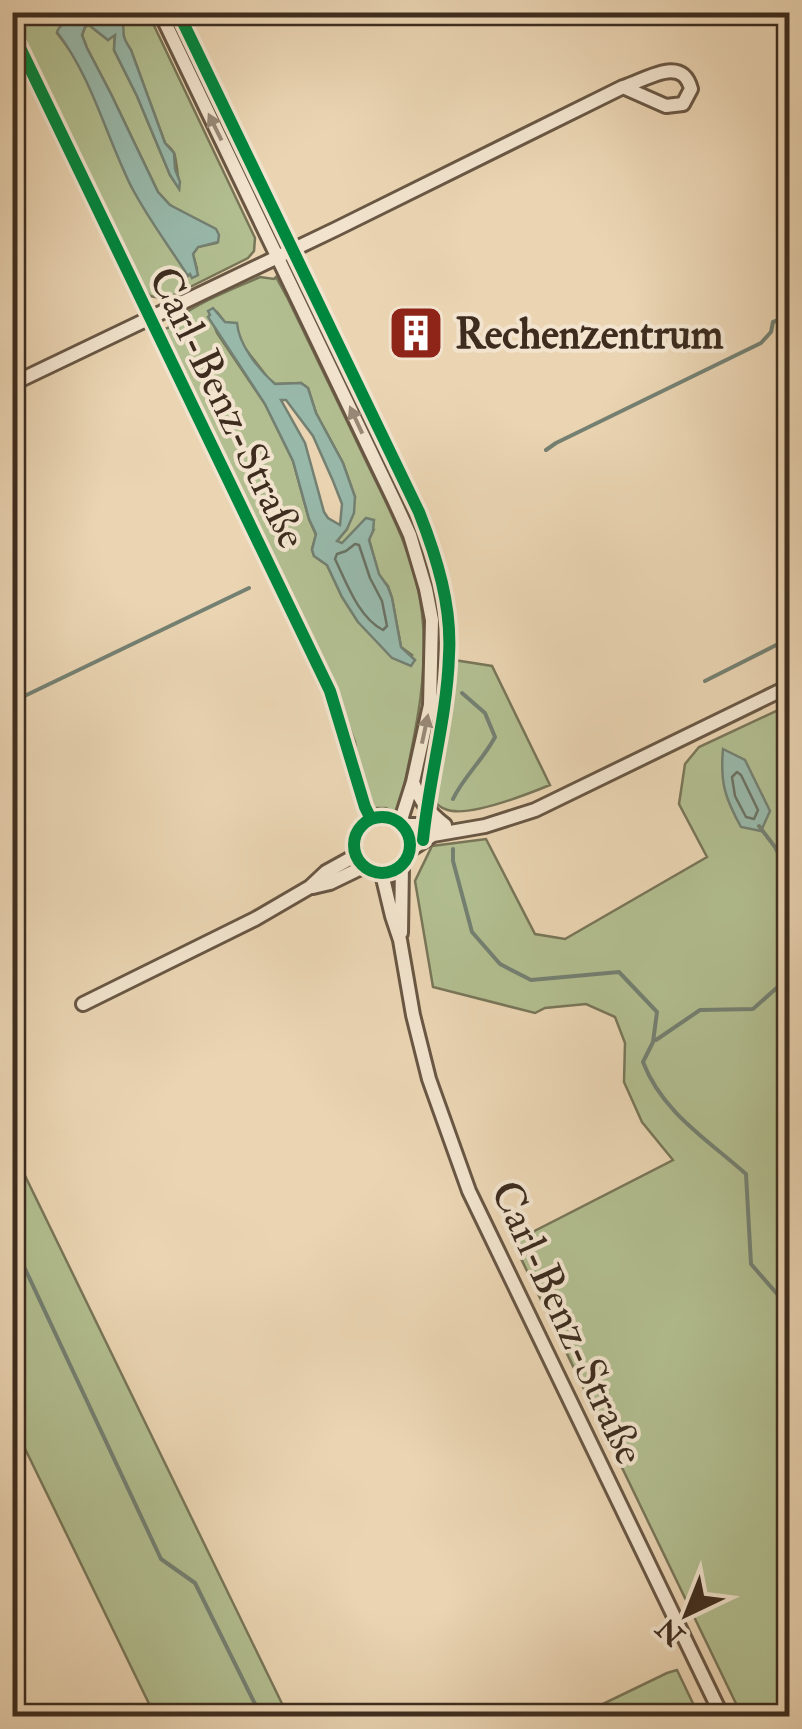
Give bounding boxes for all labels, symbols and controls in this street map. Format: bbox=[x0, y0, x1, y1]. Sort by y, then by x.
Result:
one-way arrow bbox=[207, 112, 224, 141]
street label: Carl-Benz-Straße bbox=[137, 259, 318, 557]
building icon: Rechenzentrum bbox=[386, 303, 446, 363]
place label: Rechenzentrum bbox=[455, 309, 724, 361]
one-way arrow bbox=[348, 405, 365, 434]
one-way arrow bbox=[417, 713, 433, 744]
street label: Carl-Benz-Straße bbox=[479, 1173, 656, 1473]
north arrow bbox=[637, 1564, 737, 1664]
text: N bbox=[649, 1609, 693, 1653]

